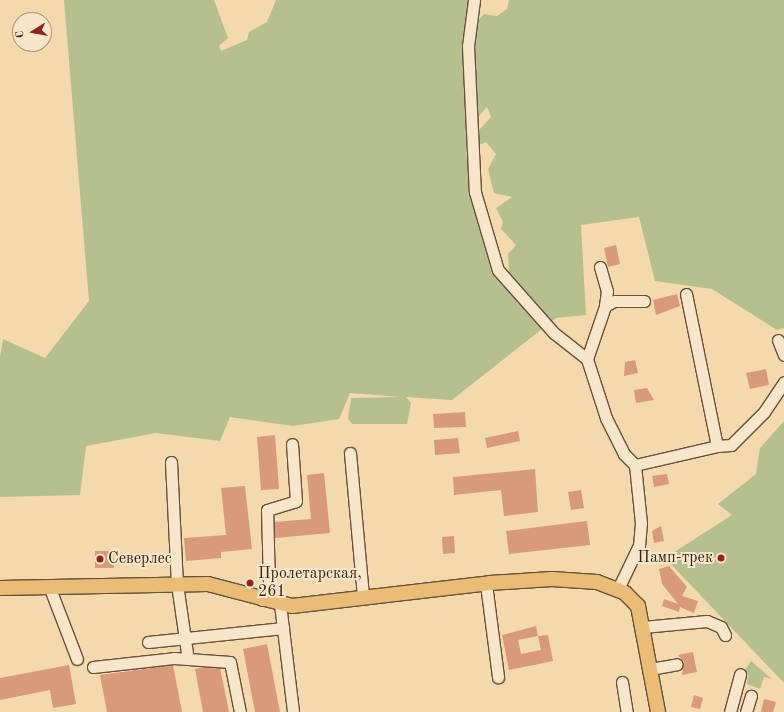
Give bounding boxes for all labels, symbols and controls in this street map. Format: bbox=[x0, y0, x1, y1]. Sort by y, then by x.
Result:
north arrow bbox=[12, 12, 52, 52]
text: С bbox=[15, 30, 27, 39]
place label: Памп-трек bbox=[637, 548, 713, 568]
place label: Северлес bbox=[108, 549, 172, 569]
marker: Памп-трек bbox=[716, 553, 726, 563]
marker: Северлес bbox=[95, 554, 105, 564]
place label: Пролетарская, 261 bbox=[258, 564, 362, 602]
marker: Пролетарская, 261 bbox=[245, 578, 255, 588]

